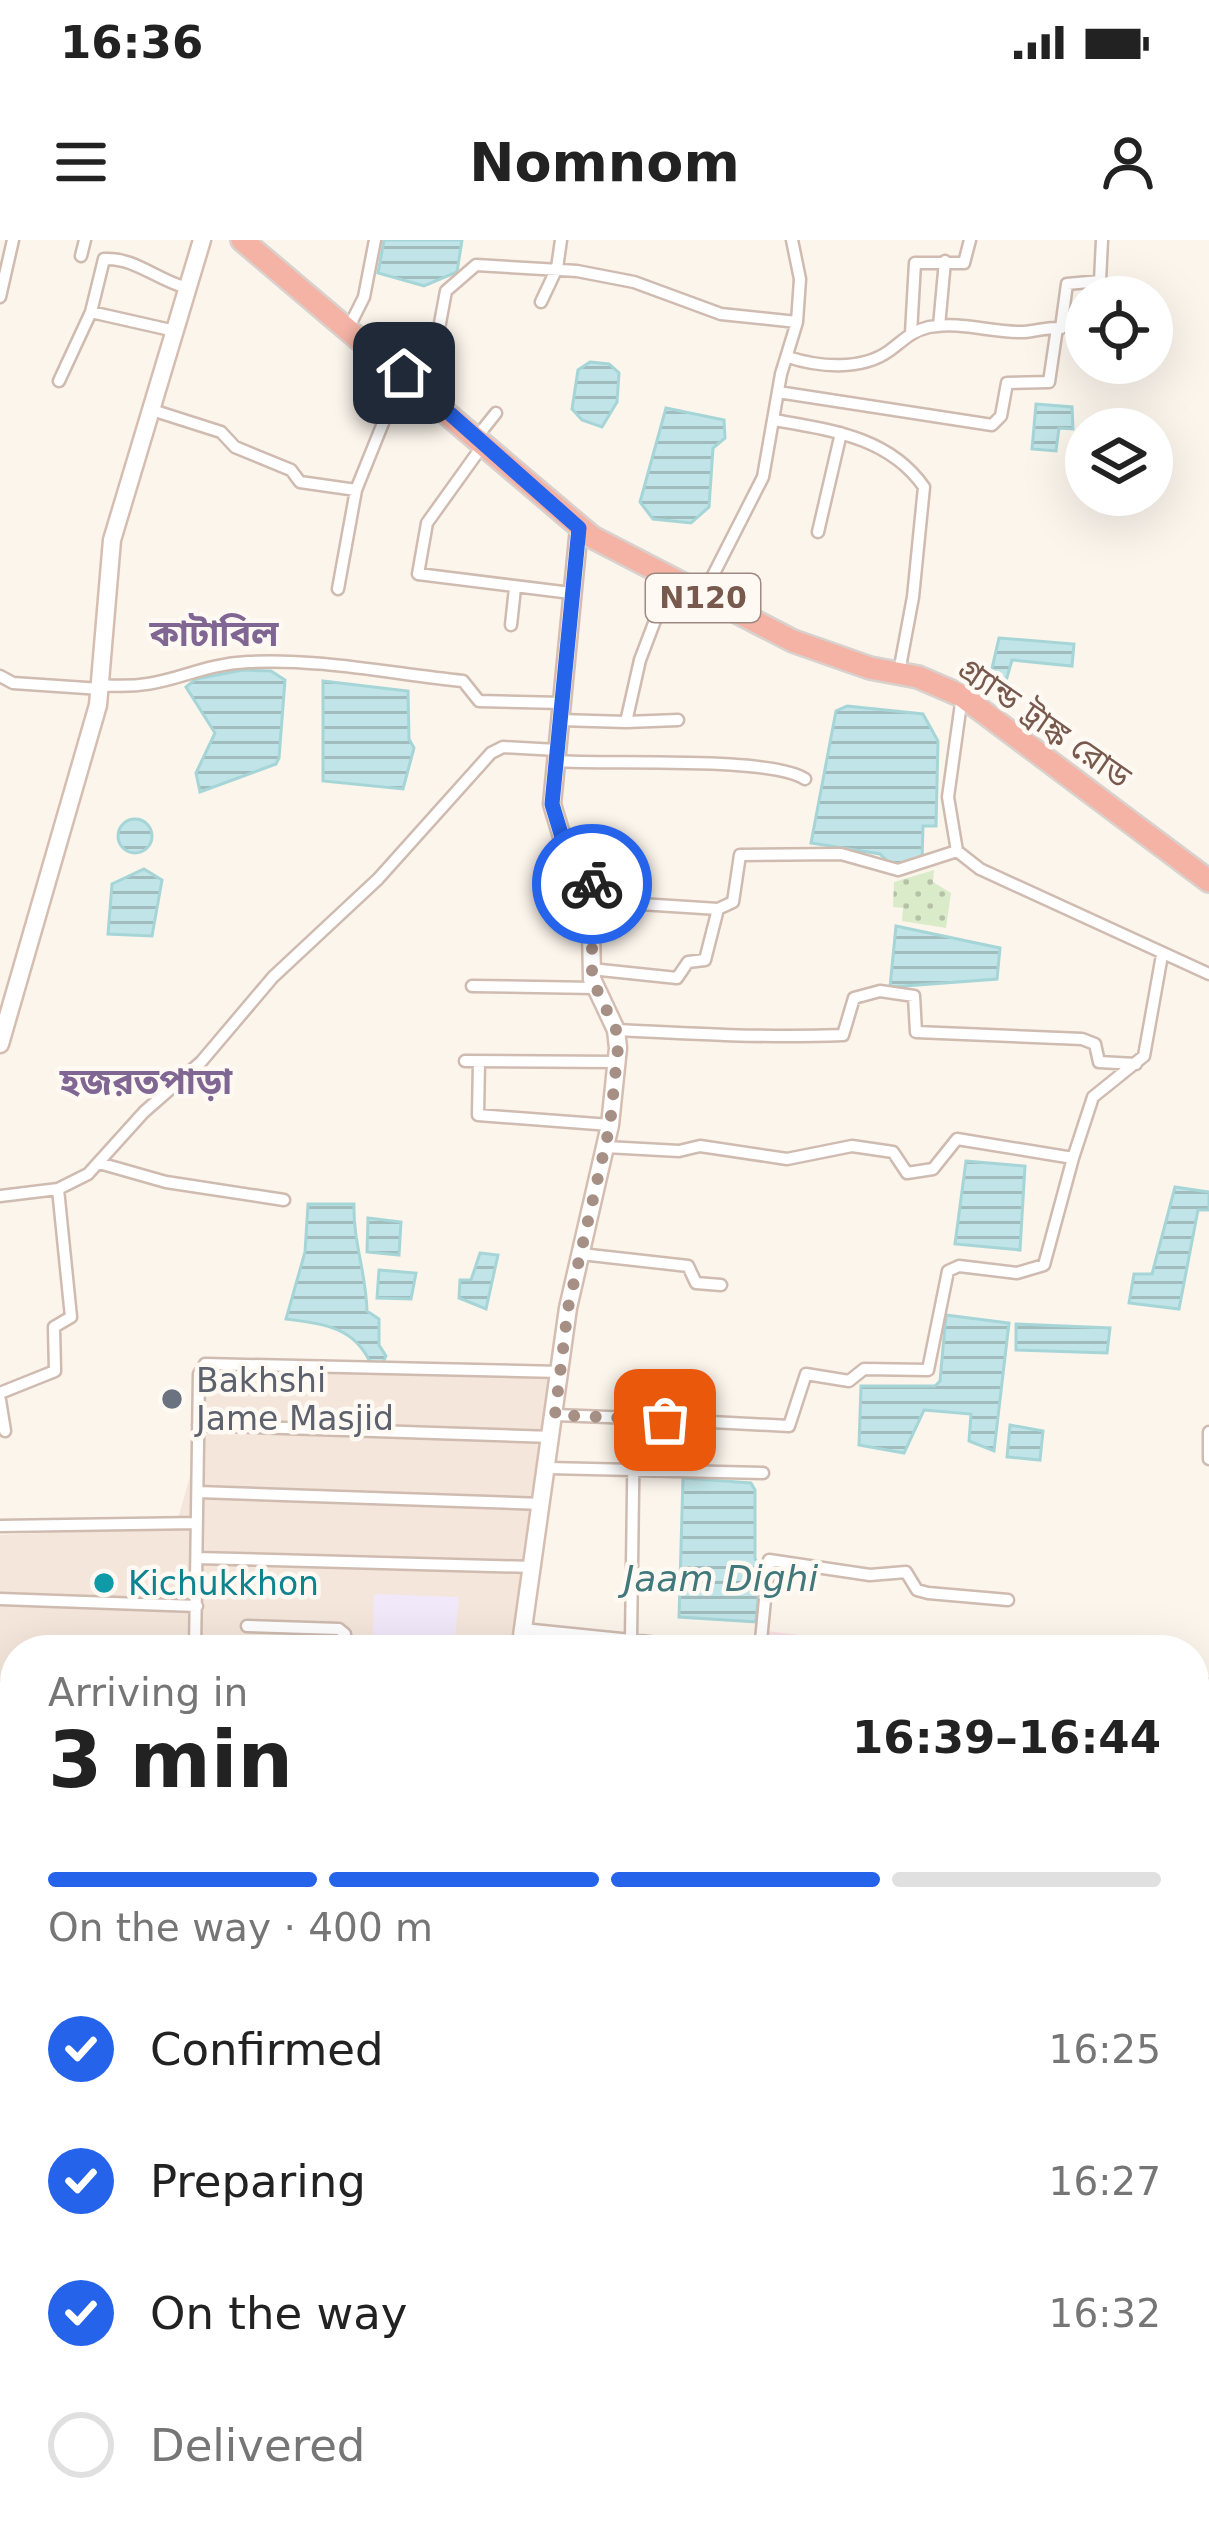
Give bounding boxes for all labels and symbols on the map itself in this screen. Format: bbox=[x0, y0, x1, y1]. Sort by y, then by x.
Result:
pin bbox=[353, 322, 455, 424]
road number: N120 bbox=[646, 574, 760, 622]
district label: কাটাবিল bbox=[149, 613, 279, 654]
street label: গ্র্যান্ড ট্রাঙ্ক রোড bbox=[951, 649, 1139, 796]
courier bbox=[532, 824, 652, 944]
district label: হজরতপাড়া bbox=[59, 1061, 233, 1102]
place label: Bakhshi Jame Masjid bbox=[194, 1361, 394, 1438]
pin bbox=[614, 1369, 716, 1471]
marker: Bakhshi Jame Masjid bbox=[159, 1386, 185, 1412]
water label: Jaam Dighi bbox=[618, 1558, 818, 1599]
place label: Kichukkhon bbox=[128, 1564, 319, 1603]
marker: Kichukkhon bbox=[91, 1570, 117, 1596]

